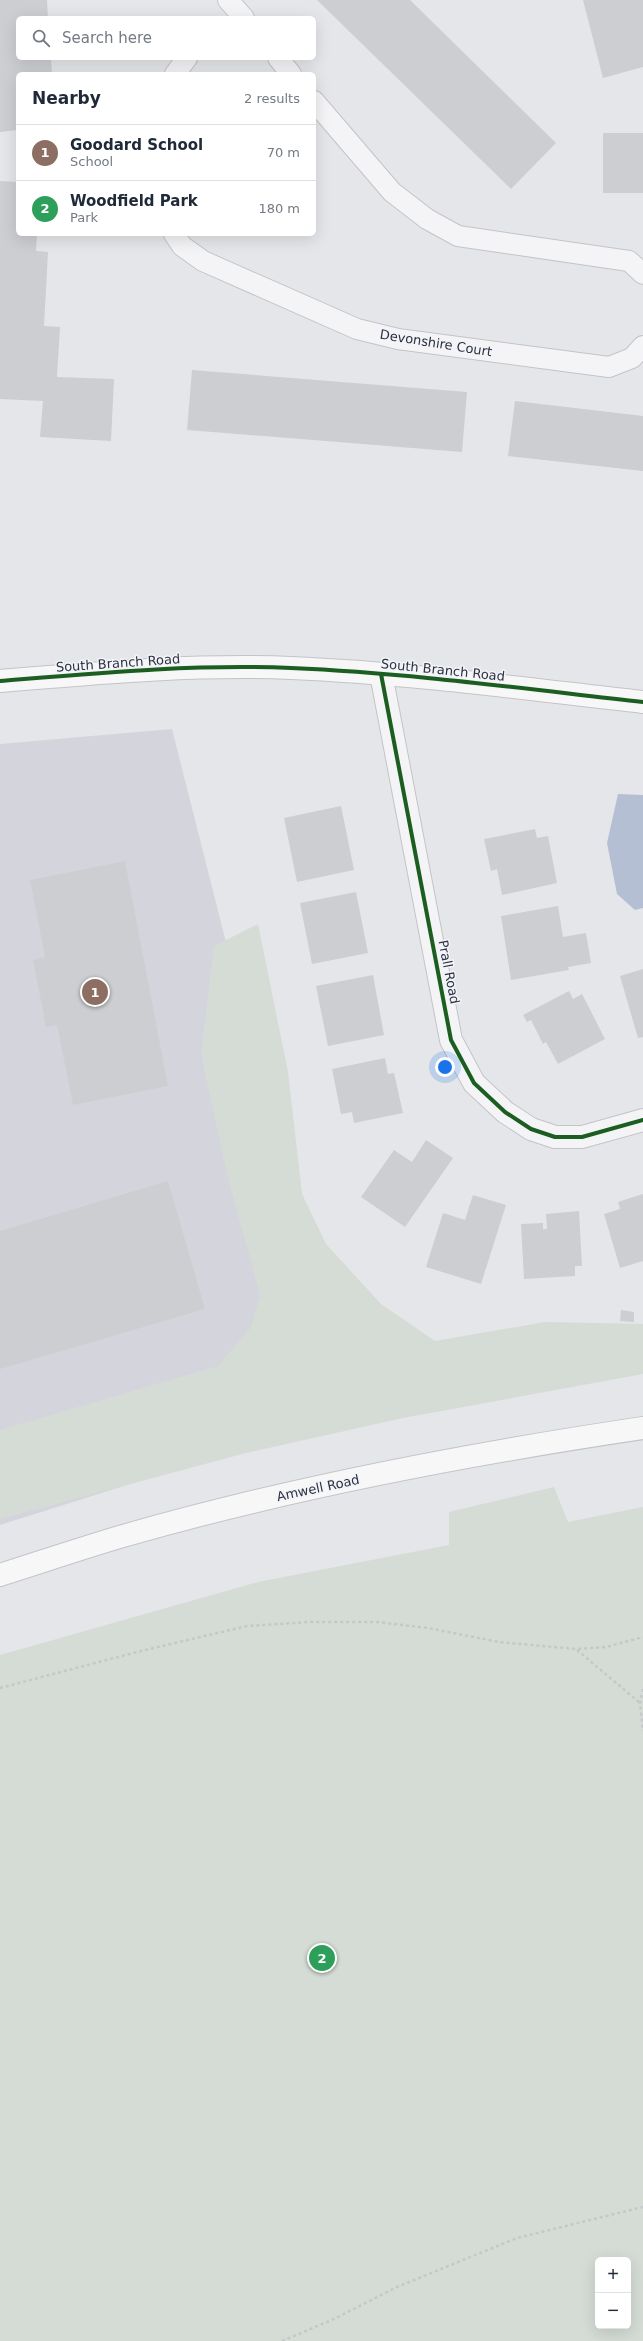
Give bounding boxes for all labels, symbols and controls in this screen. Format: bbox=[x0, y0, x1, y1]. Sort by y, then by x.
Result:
search box bbox=[16, 16, 316, 60]
icon: search bbox=[30, 27, 52, 49]
text: Search here bbox=[62, 29, 152, 47]
text: Nearby bbox=[32, 88, 101, 108]
text: 2 results bbox=[244, 91, 300, 106]
text: Goodard School bbox=[70, 136, 203, 154]
text: 1 bbox=[40, 145, 50, 160]
text: 70 m bbox=[267, 145, 300, 160]
text: School bbox=[70, 154, 113, 169]
text: Woodfield Park bbox=[70, 192, 198, 210]
text: 2 bbox=[40, 201, 50, 216]
text: 180 m bbox=[258, 201, 300, 216]
text: Park bbox=[70, 210, 98, 225]
street label: Devonshire Court bbox=[379, 327, 493, 359]
street label: South Branch Road bbox=[55, 651, 181, 675]
street label: South Branch Road bbox=[380, 656, 506, 684]
street label: Prall Road bbox=[435, 939, 463, 1005]
pin: 1 bbox=[82, 977, 108, 1007]
your location bbox=[435, 1057, 455, 1077]
street label: Amwell Road bbox=[275, 1472, 361, 1504]
pin: 2 bbox=[309, 1943, 335, 1973]
map controls bbox=[595, 2257, 631, 2329]
button: + bbox=[595, 2257, 631, 2293]
button: − bbox=[595, 2293, 631, 2329]

